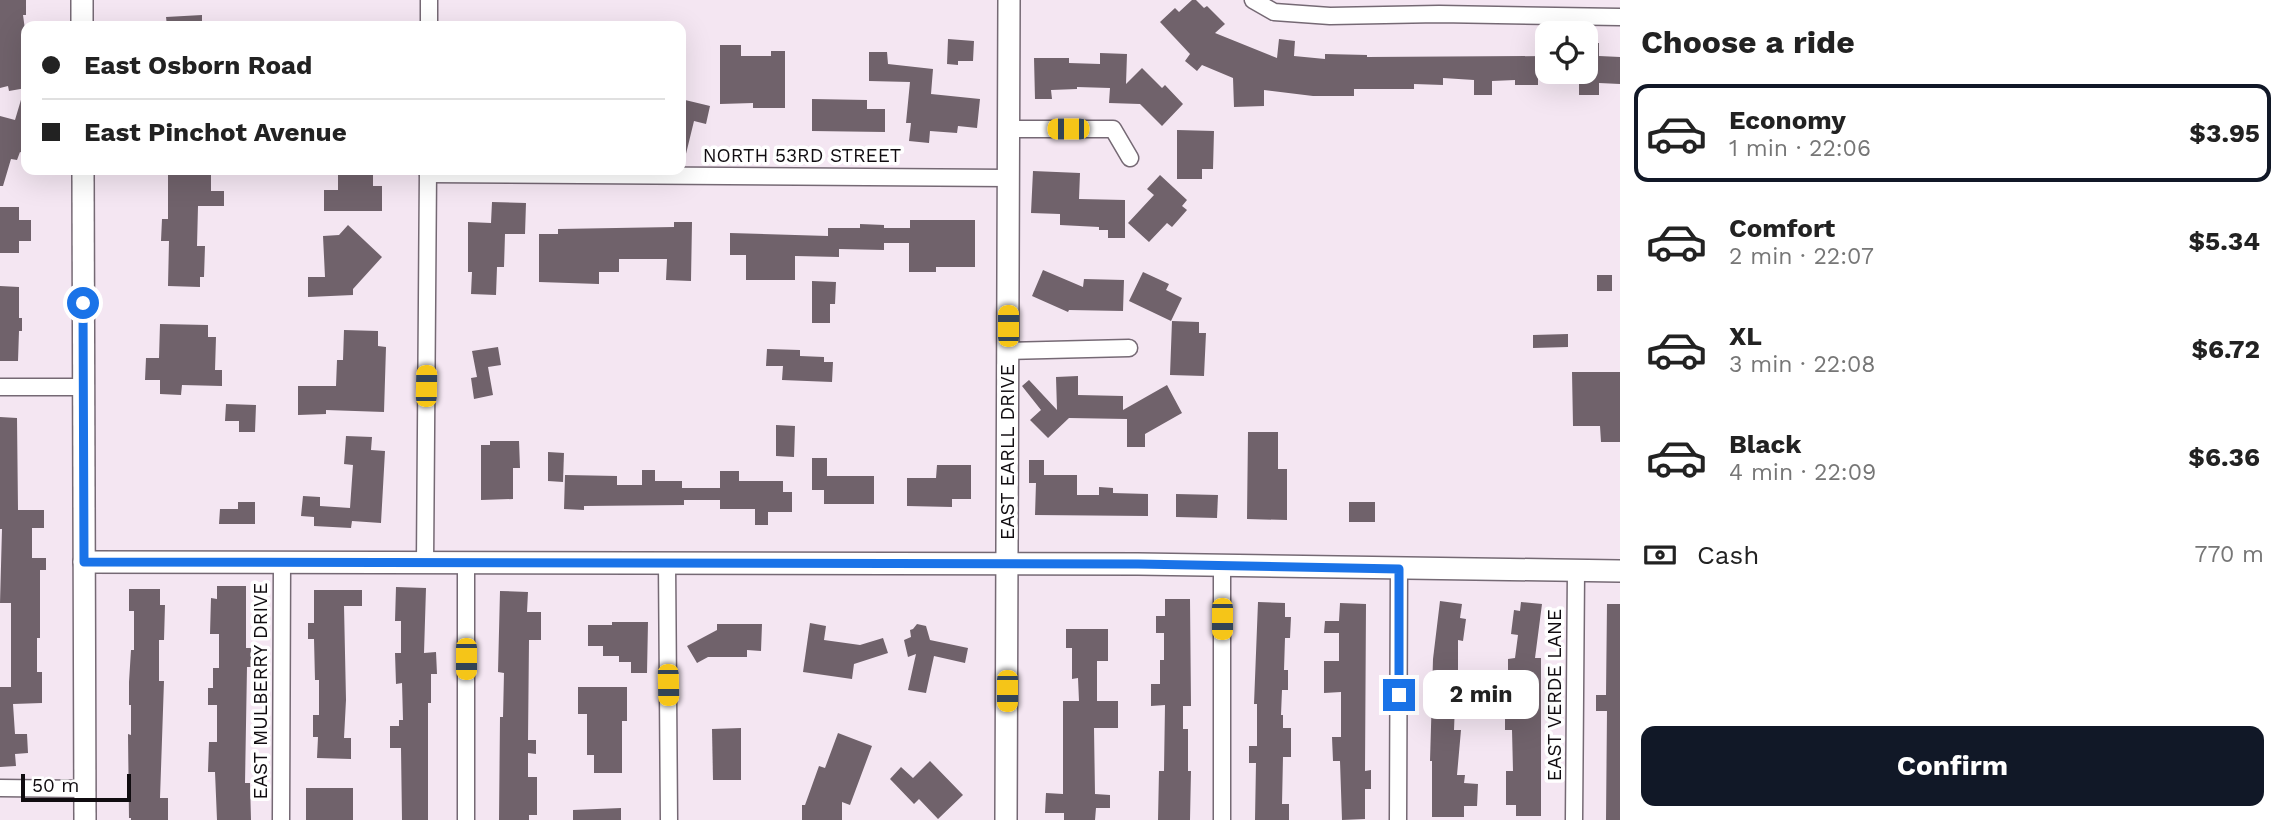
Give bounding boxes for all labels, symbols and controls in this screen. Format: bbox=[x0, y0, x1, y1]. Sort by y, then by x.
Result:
map controls bbox=[1535, 21, 1598, 84]
button: locate bbox=[1535, 21, 1598, 84]
text: Choose a ride bbox=[1641, 23, 1855, 61]
text: East Osborn Road bbox=[84, 50, 312, 80]
icon: car bbox=[1645, 102, 1708, 165]
text: Economy bbox=[1729, 105, 1846, 135]
text: East Pinchot Avenue bbox=[84, 117, 347, 147]
text: $3.95 bbox=[2189, 118, 2260, 148]
car bbox=[1048, 119, 1090, 140]
text: 1 min · 22:06 bbox=[1729, 135, 1871, 162]
street label: NORTH 53RD STREET bbox=[703, 144, 901, 167]
icon: car bbox=[1645, 210, 1708, 273]
text: Comfort bbox=[1729, 213, 1835, 243]
text: $5.34 bbox=[2188, 226, 2260, 256]
text: 2 min · 22:07 bbox=[1729, 243, 1874, 270]
route start bbox=[67, 287, 99, 319]
car bbox=[998, 305, 1019, 347]
icon: car bbox=[1645, 318, 1708, 381]
text: XL bbox=[1729, 321, 1762, 351]
text: $6.72 bbox=[2191, 334, 2260, 364]
text: 3 min · 22:08 bbox=[1729, 351, 1876, 378]
street label: EAST EARLL DRIVE bbox=[996, 364, 1019, 540]
car bbox=[416, 365, 437, 407]
icon: car bbox=[1645, 426, 1708, 489]
text: Black bbox=[1729, 429, 1801, 459]
text: $6.36 bbox=[2188, 442, 2260, 472]
text: 4 min · 22:09 bbox=[1729, 459, 1876, 486]
icon: cash bbox=[1641, 536, 1679, 574]
text: Cash bbox=[1697, 540, 1759, 570]
text: 770 m bbox=[2195, 541, 2264, 568]
street label: EAST MULBERRY DRIVE bbox=[249, 583, 272, 799]
car bbox=[1212, 598, 1233, 640]
street label: EAST VERDE LANE bbox=[1543, 609, 1566, 781]
car bbox=[456, 638, 477, 680]
car bbox=[658, 664, 679, 706]
car bbox=[997, 670, 1018, 712]
callout: 2 min bbox=[1424, 670, 1539, 720]
route end bbox=[1383, 679, 1415, 711]
text: 2 min bbox=[1450, 681, 1512, 708]
button: Confirm bbox=[1641, 726, 2264, 806]
scale bar bbox=[21, 771, 131, 803]
text: 50 m bbox=[32, 774, 79, 797]

